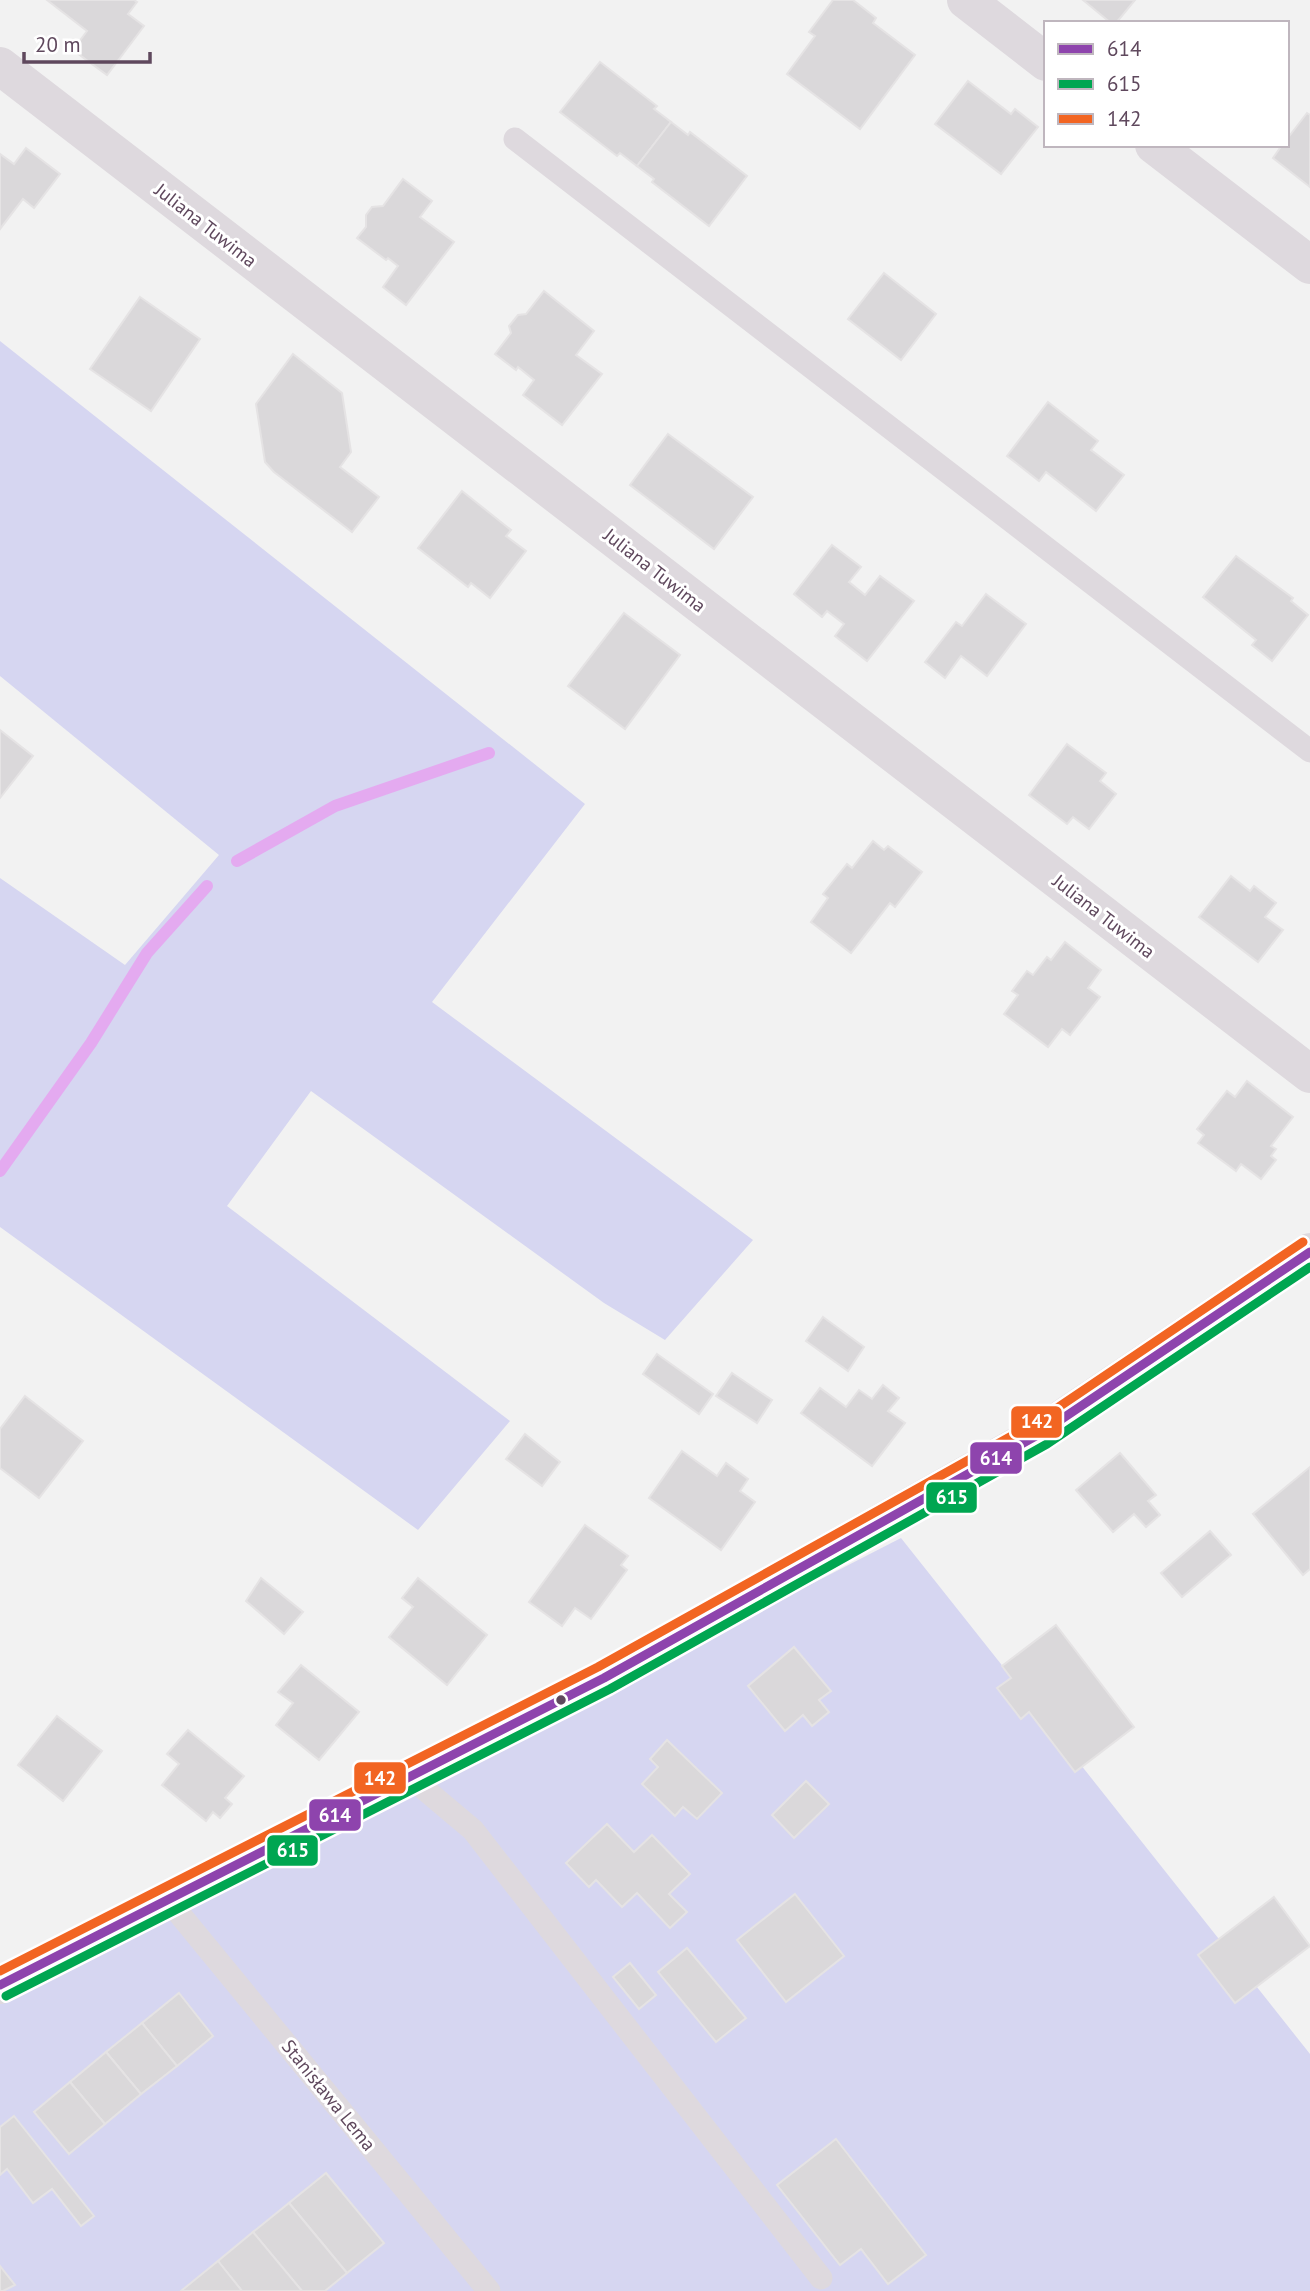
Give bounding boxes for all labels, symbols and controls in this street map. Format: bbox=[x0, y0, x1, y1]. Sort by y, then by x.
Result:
scale bar bbox=[24, 21, 150, 65]
legend bbox=[1044, 21, 1289, 147]
text: 20 m bbox=[35, 31, 81, 58]
text: 614 bbox=[1107, 35, 1141, 62]
text: 615 bbox=[1107, 70, 1141, 97]
text: 142 bbox=[1107, 105, 1141, 132]
street label: Juliana Tuwima bbox=[149, 177, 262, 272]
street label: Juliana Tuwima bbox=[598, 522, 711, 617]
street label: Juliana Tuwima bbox=[1047, 868, 1160, 963]
line badge: 142 bbox=[1010, 1405, 1063, 1439]
text: 142 bbox=[1021, 1409, 1053, 1433]
line badge: 614 bbox=[969, 1441, 1023, 1475]
text: 614 bbox=[980, 1446, 1012, 1470]
line badge: 615 bbox=[925, 1481, 978, 1514]
text: 615 bbox=[936, 1485, 968, 1509]
unlabelled marker bbox=[554, 1693, 568, 1707]
line badge: 142 bbox=[353, 1761, 407, 1795]
text: 142 bbox=[364, 1766, 396, 1790]
line badge: 614 bbox=[308, 1798, 362, 1832]
text: 614 bbox=[319, 1803, 351, 1827]
line badge: 615 bbox=[266, 1834, 319, 1867]
text: 615 bbox=[277, 1838, 309, 1862]
street label: Stanisława Lema bbox=[277, 2035, 381, 2155]

